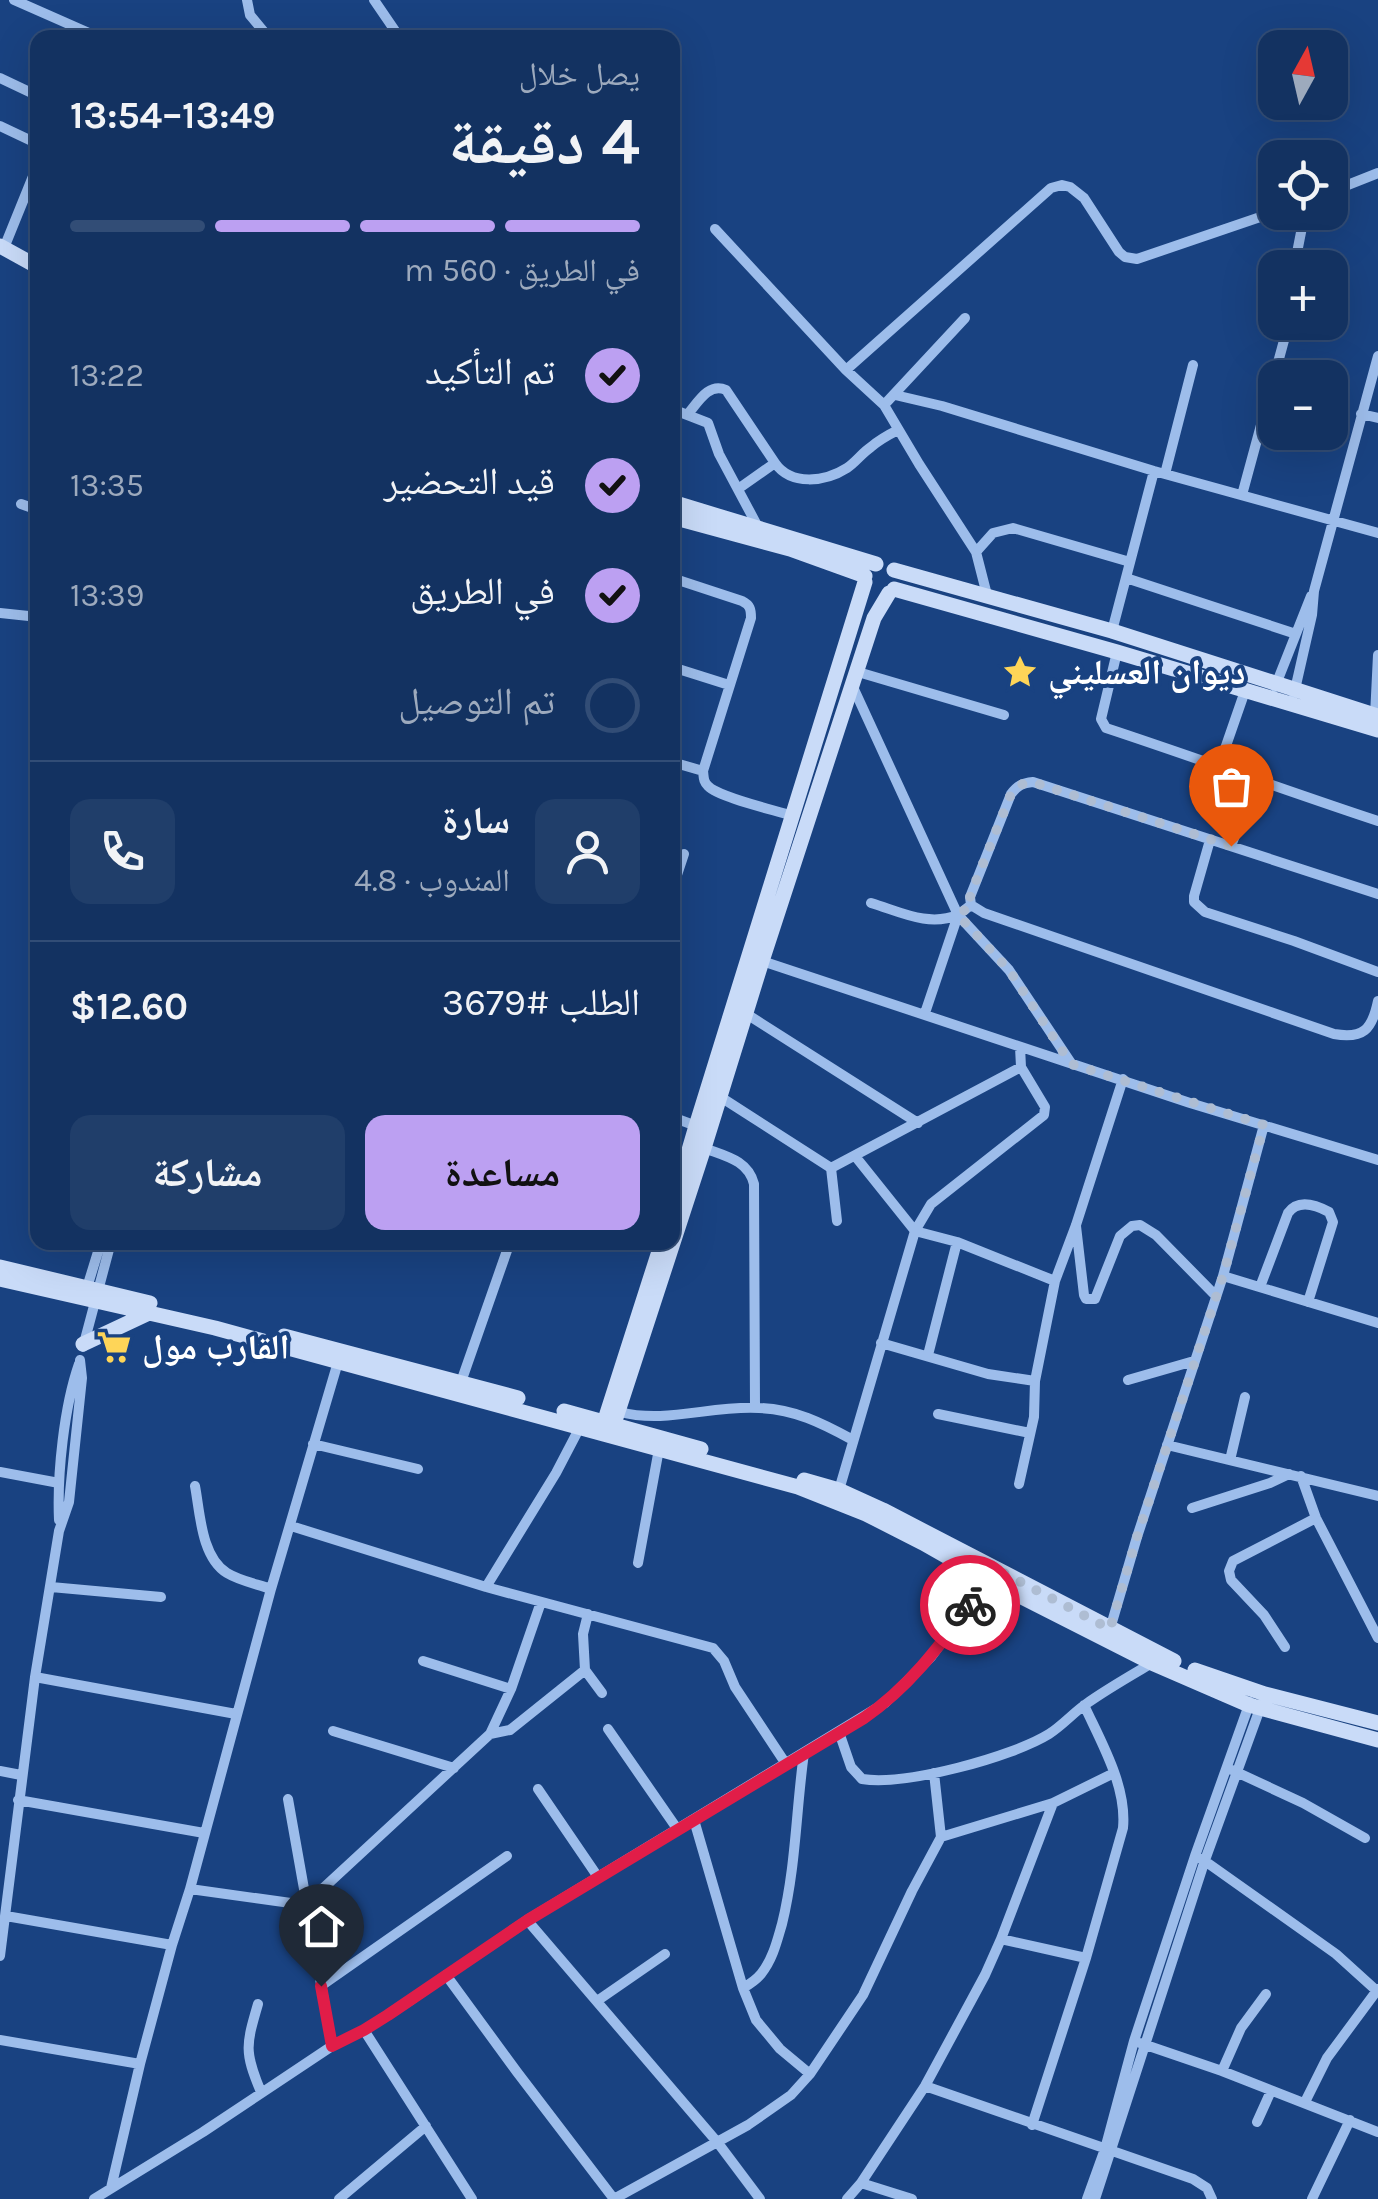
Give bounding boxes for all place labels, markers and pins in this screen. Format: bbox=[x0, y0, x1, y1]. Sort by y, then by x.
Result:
place label: ديوان العسليني bbox=[1048, 652, 1245, 700]
place icon: ديوان العسليني bbox=[1001, 653, 1039, 691]
pin bbox=[1189, 744, 1274, 847]
place label: القارب مول bbox=[142, 1327, 289, 1368]
supermarket icon: القارب مول bbox=[95, 1328, 133, 1366]
pin bbox=[279, 1884, 364, 1987]

